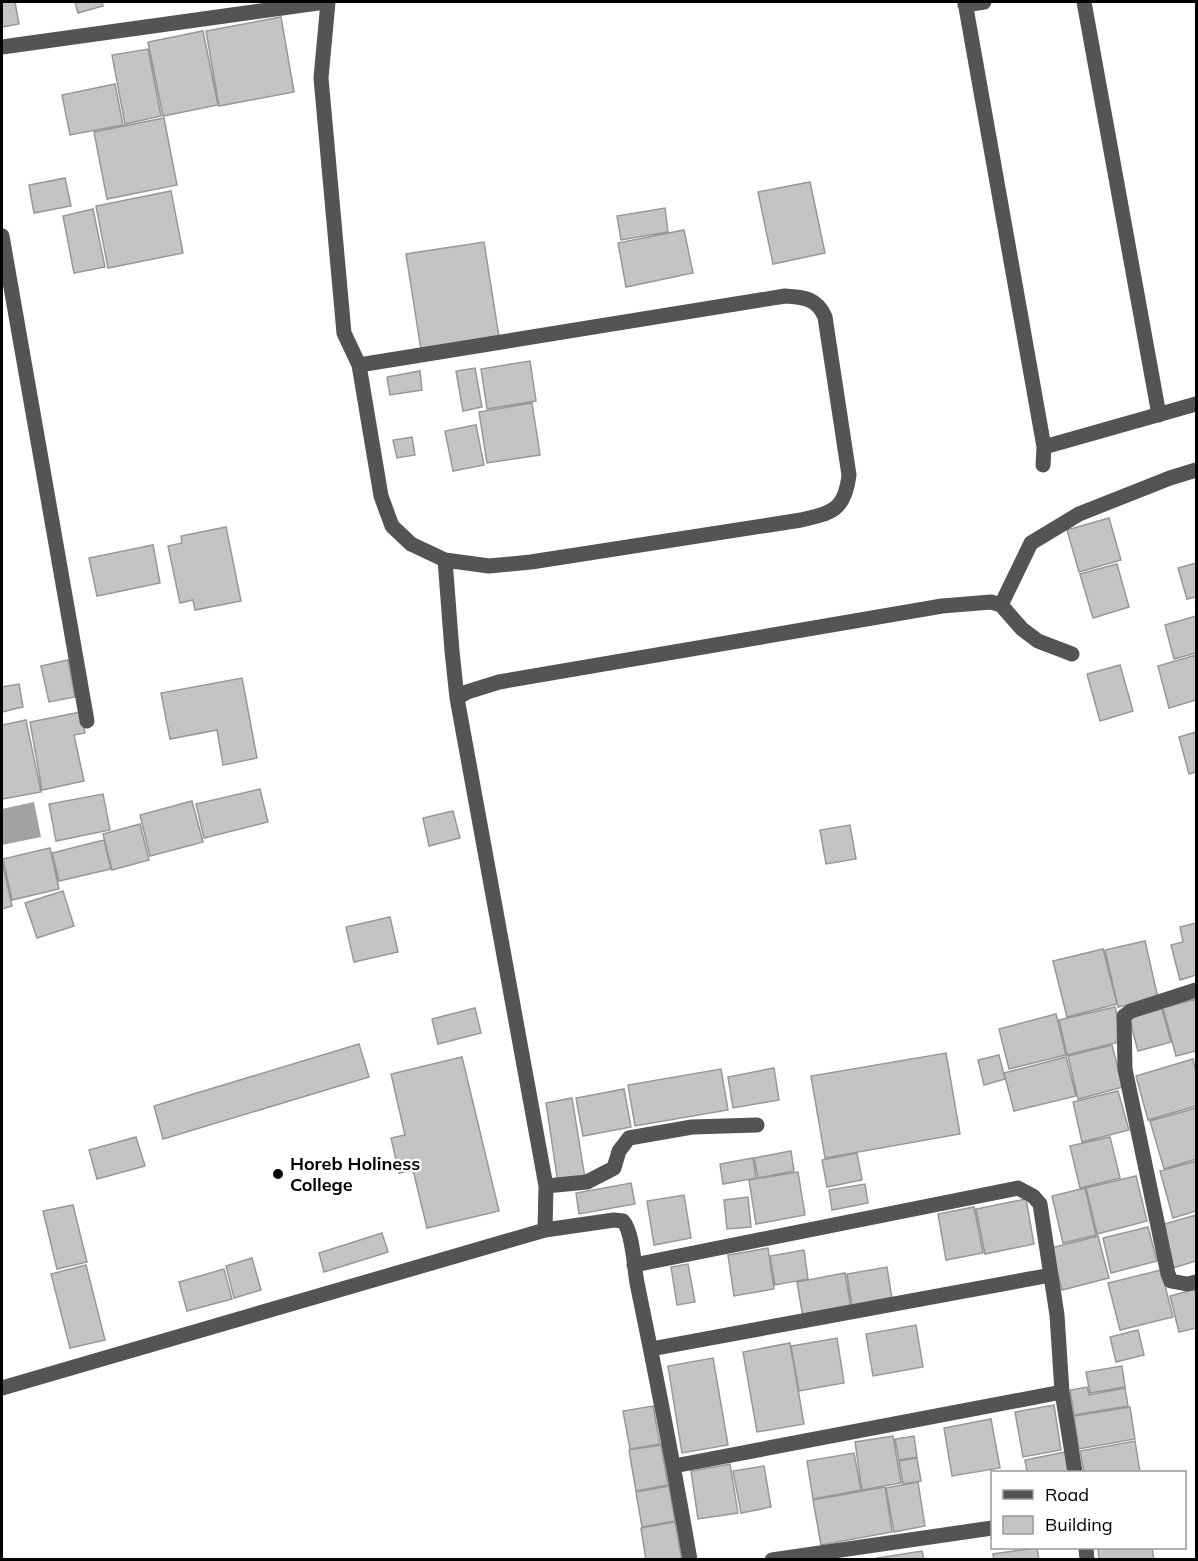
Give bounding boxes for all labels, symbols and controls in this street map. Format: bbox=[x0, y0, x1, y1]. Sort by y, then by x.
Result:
place label: Horeb Holiness College bbox=[290, 1152, 420, 1196]
marker: Horeb Holiness College bbox=[271, 1167, 285, 1181]
legend bbox=[991, 1471, 1186, 1549]
text: Road bbox=[1045, 1483, 1089, 1506]
text: Building bbox=[1045, 1513, 1113, 1536]

